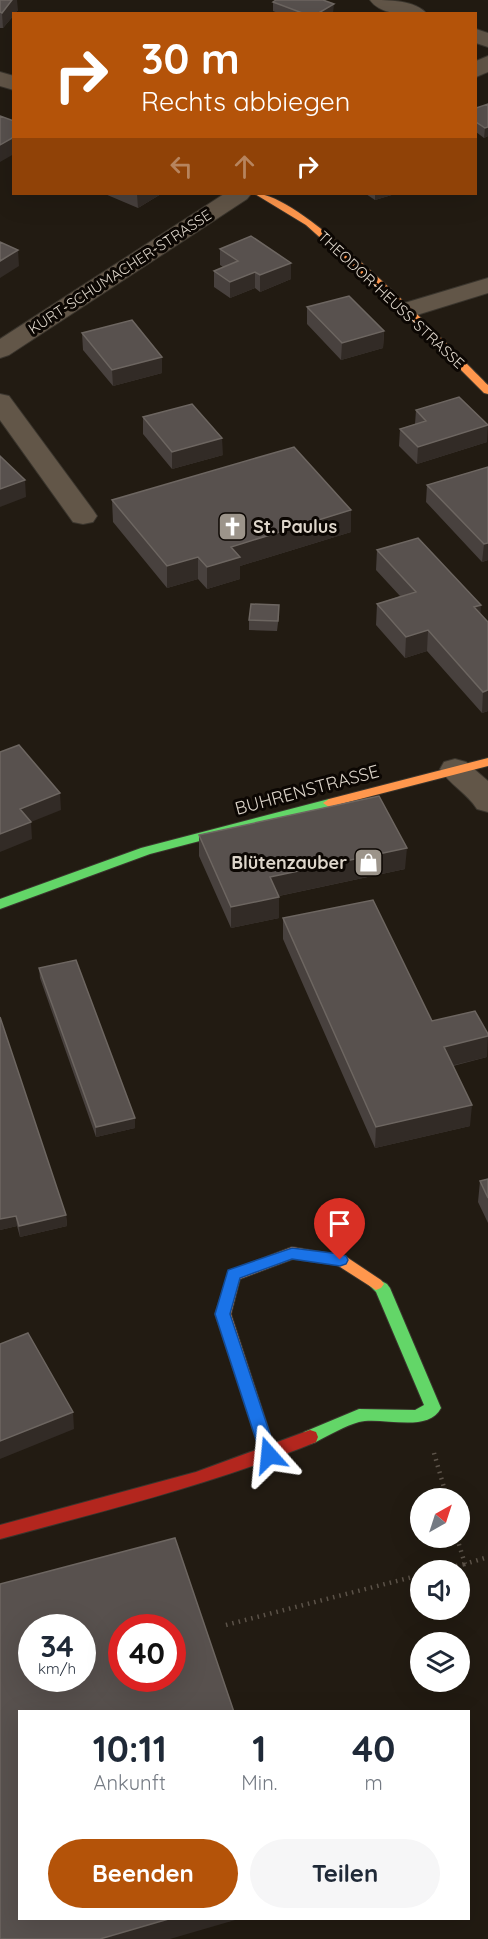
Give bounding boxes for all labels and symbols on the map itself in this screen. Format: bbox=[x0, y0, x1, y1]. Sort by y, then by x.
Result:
street label: KURT-SCHUMACHER-STRASSE bbox=[25, 205, 215, 338]
street label: THEODOR-HEUSS-STRASSE bbox=[314, 227, 468, 372]
church icon: St. Paulus bbox=[216, 511, 248, 543]
place label: St. Paulus bbox=[253, 515, 337, 538]
street label: BUHRENSTRASSE bbox=[232, 759, 381, 820]
shop icon: Blütenzauber bbox=[352, 847, 384, 879]
place label: Blütenzauber bbox=[231, 851, 347, 874]
pin bbox=[314, 1198, 365, 1260]
position arrow bbox=[237, 1423, 301, 1487]
north arrow bbox=[410, 1488, 470, 1548]
speed limit sign: 40 bbox=[108, 1614, 186, 1692]

